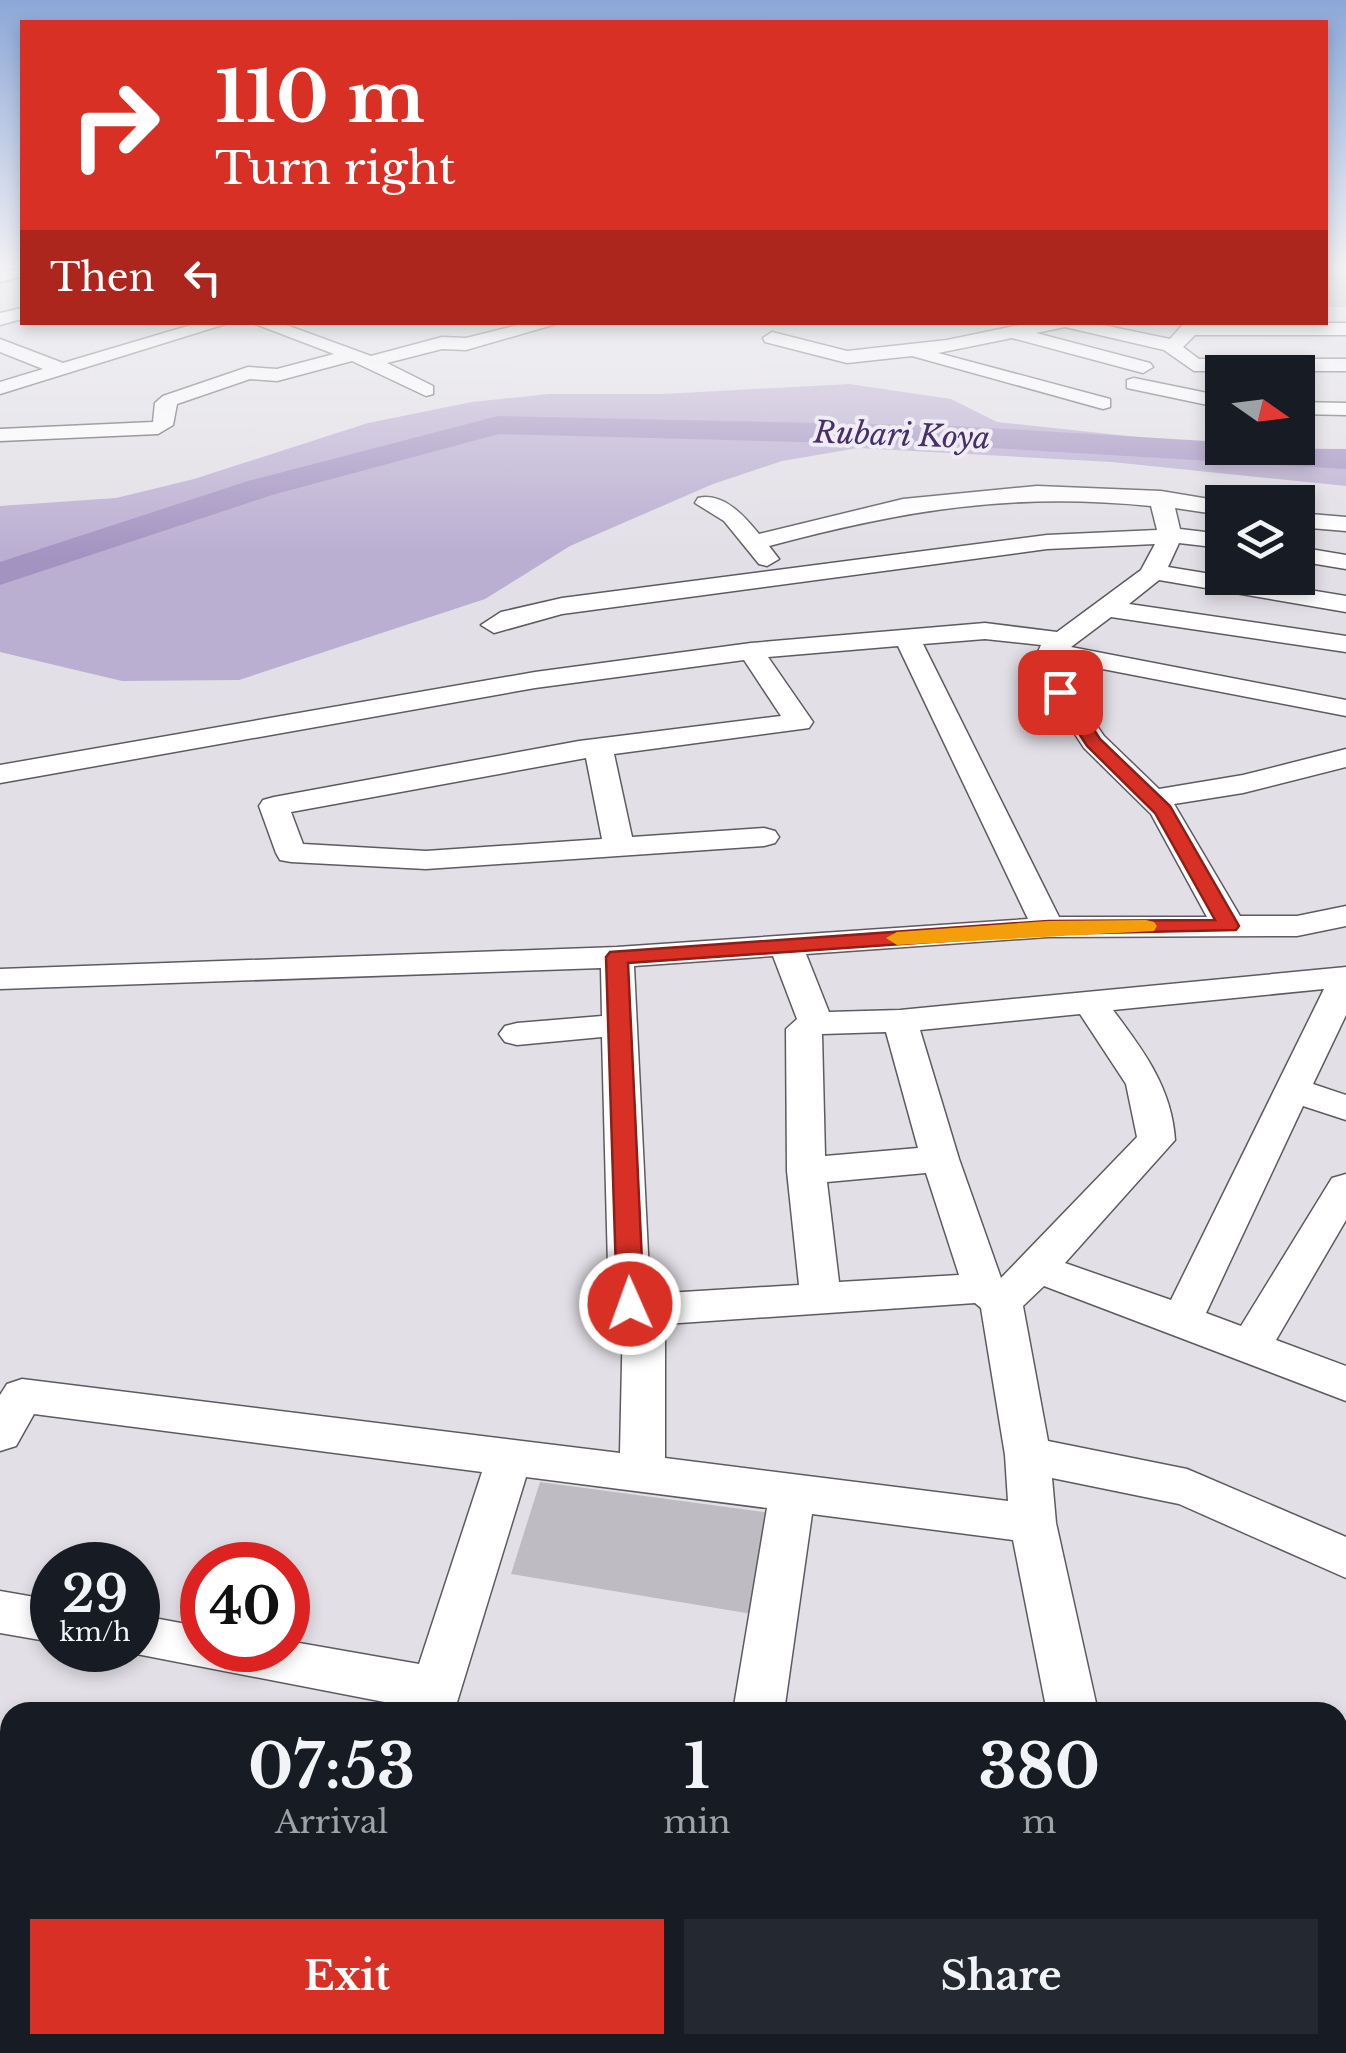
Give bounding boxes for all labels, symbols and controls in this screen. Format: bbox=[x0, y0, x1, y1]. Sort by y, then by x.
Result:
text: 110 m bbox=[215, 54, 425, 141]
icon: right bbox=[50, 60, 180, 190]
text: Turn right bbox=[215, 140, 456, 196]
icon: left bbox=[175, 250, 230, 305]
text: Then bbox=[50, 254, 155, 301]
north arrow bbox=[1205, 355, 1315, 465]
map controls bbox=[1205, 355, 1315, 595]
water label: Rubari Koya bbox=[812, 413, 991, 457]
button: layers bbox=[1205, 485, 1315, 595]
pin bbox=[1018, 650, 1103, 735]
icon: arrive bbox=[1033, 665, 1088, 720]
position arrow bbox=[578, 1252, 682, 1356]
speed limit sign: 40 bbox=[180, 1542, 310, 1672]
text: 29 bbox=[62, 1563, 128, 1626]
text: km/h bbox=[60, 1617, 130, 1648]
text: 07:53 bbox=[248, 1730, 415, 1804]
text: 1 bbox=[684, 1730, 710, 1804]
text: 380 bbox=[978, 1730, 1100, 1804]
text: Arrival bbox=[275, 1802, 388, 1842]
text: min bbox=[663, 1802, 730, 1842]
text: m bbox=[1022, 1802, 1056, 1842]
button: Exit bbox=[30, 1919, 664, 2034]
button: Share bbox=[684, 1919, 1318, 2034]

